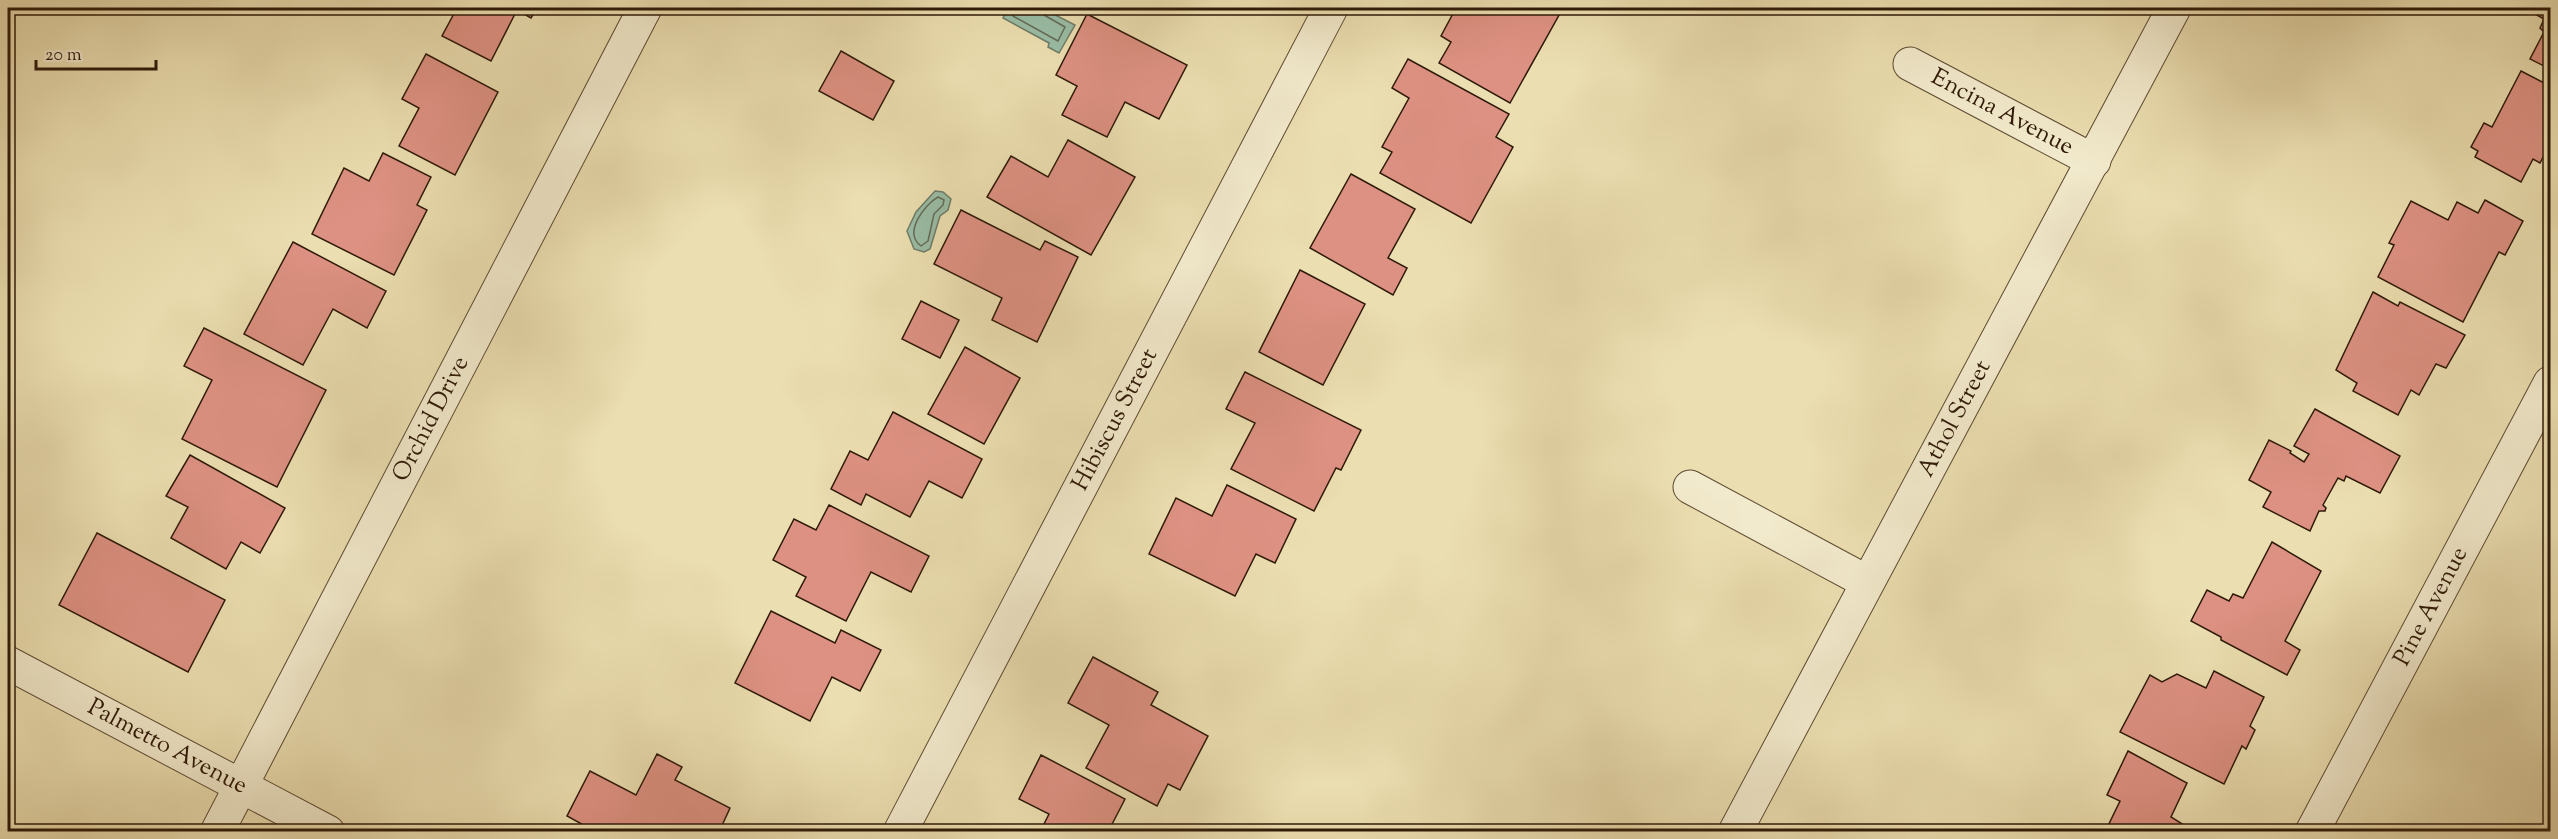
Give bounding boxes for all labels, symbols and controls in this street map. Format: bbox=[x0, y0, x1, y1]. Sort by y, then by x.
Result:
scale bar bbox=[36, 33, 156, 71]
text: 20 m bbox=[45, 43, 82, 69]
street label: Encina Avenue bbox=[1925, 61, 2079, 164]
street label: Hibiscus Street bbox=[1064, 343, 1167, 497]
street label: Orchid Drive bbox=[385, 351, 478, 488]
street label: Athol Street bbox=[1910, 354, 2000, 484]
street label: Pine Avenue bbox=[2386, 541, 2477, 672]
street label: Palmetto Avenue bbox=[81, 691, 253, 803]

